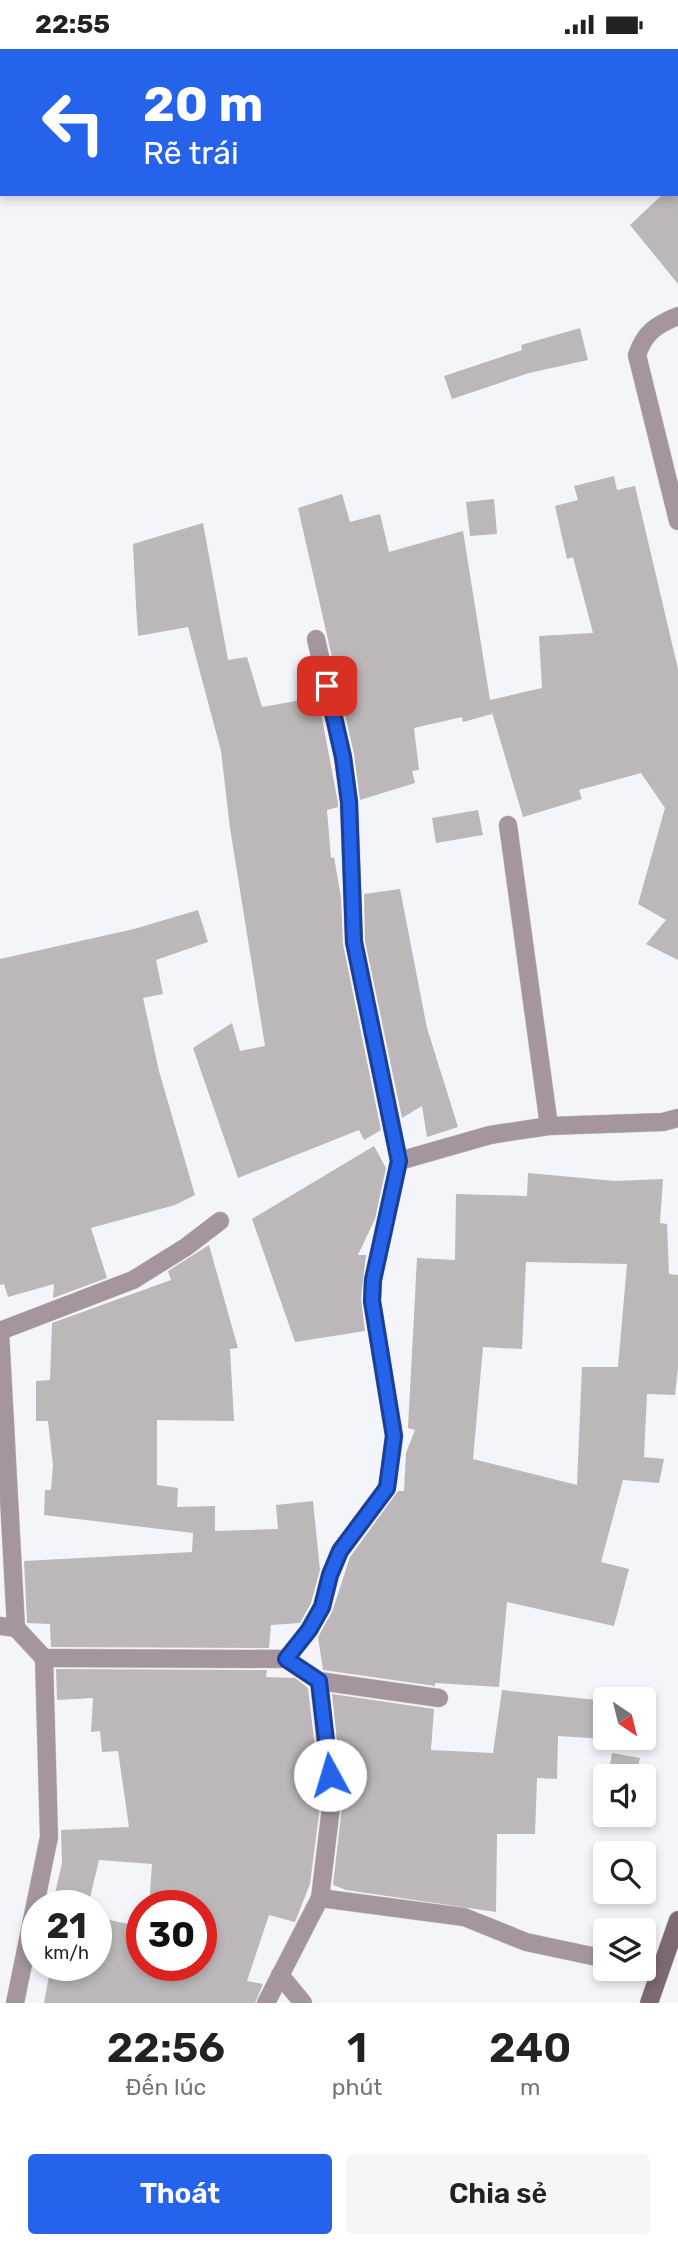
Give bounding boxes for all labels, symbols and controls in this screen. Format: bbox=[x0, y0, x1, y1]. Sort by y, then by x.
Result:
text: 22:55 bbox=[35, 9, 110, 40]
text: 20 m bbox=[143, 75, 264, 133]
icon: left bbox=[28, 77, 119, 168]
text: Rẽ trái bbox=[143, 134, 239, 172]
pin bbox=[297, 656, 357, 716]
icon: arrive bbox=[308, 667, 346, 705]
north arrow bbox=[593, 1687, 656, 1750]
map controls bbox=[593, 1687, 656, 1981]
position arrow bbox=[293, 1738, 367, 1812]
button: sound bbox=[593, 1764, 656, 1827]
button: search bbox=[593, 1841, 656, 1904]
speed limit sign: 30 bbox=[126, 1890, 217, 1981]
text: 21 bbox=[46, 1905, 87, 1947]
button: layers bbox=[593, 1918, 656, 1981]
text: km/h bbox=[44, 1942, 89, 1964]
text: 22:56 bbox=[107, 2023, 225, 2073]
text: 1 bbox=[347, 2023, 367, 2073]
text: 240 bbox=[489, 2023, 571, 2073]
text: Đến lúc bbox=[126, 2073, 206, 2101]
text: phút bbox=[332, 2073, 382, 2101]
text: m bbox=[520, 2073, 540, 2101]
button: Thoát bbox=[28, 2154, 332, 2234]
button: Chia sẻ bbox=[346, 2154, 650, 2234]

